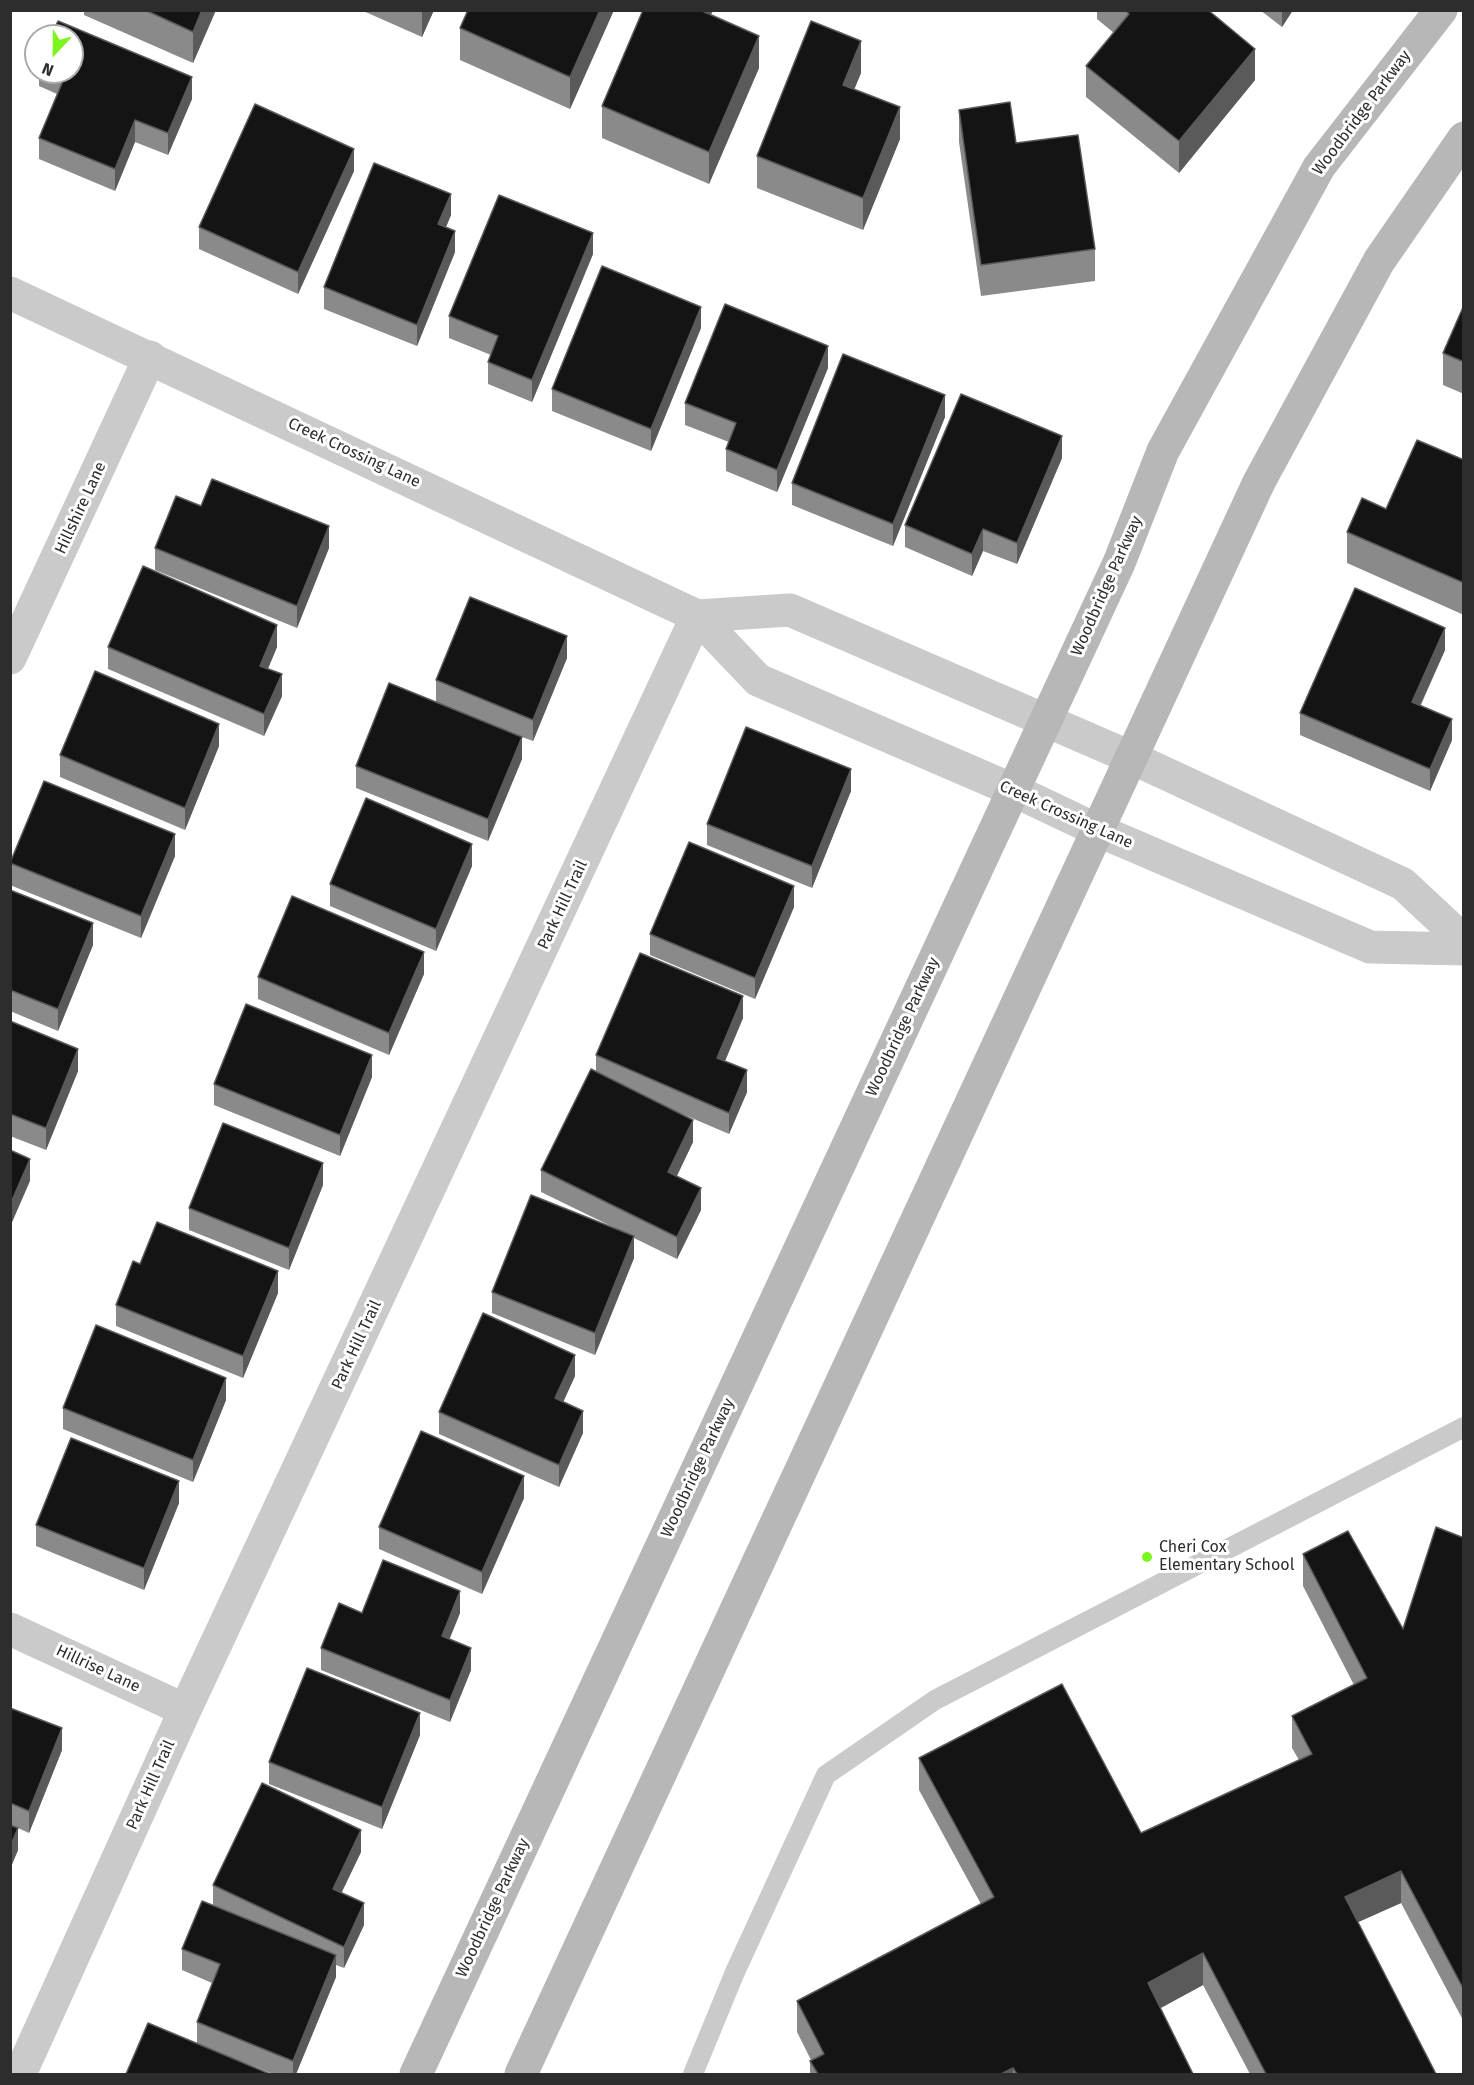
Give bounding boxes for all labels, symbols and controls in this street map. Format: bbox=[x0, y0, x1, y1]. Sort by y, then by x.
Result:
north arrow bbox=[24, 24, 84, 84]
street label: Woodbridge Parkway bbox=[1309, 47, 1415, 179]
text: N bbox=[39, 59, 56, 80]
street label: Creek Crossing Lane bbox=[285, 414, 423, 492]
street label: Hillshire Lane bbox=[51, 459, 111, 557]
street label: Woodbridge Parkway bbox=[1067, 513, 1147, 659]
street label: Creek Crossing Lane bbox=[996, 777, 1136, 853]
street label: Park Hill Trail bbox=[534, 857, 592, 953]
street label: Woodbridge Parkway bbox=[862, 954, 944, 1100]
street label: Park Hill Trail bbox=[328, 1297, 386, 1393]
street label: Woodbridge Parkway bbox=[657, 1395, 739, 1541]
place label: Cheri Cox Elementary School bbox=[1159, 1538, 1294, 1576]
marker: Cheri Cox Elementary School bbox=[1140, 1550, 1154, 1564]
street label: Hillrise Lane bbox=[53, 1641, 143, 1697]
street label: Park Hill Trail bbox=[123, 1737, 179, 1833]
street label: Woodbridge Parkway bbox=[452, 1835, 534, 1981]

